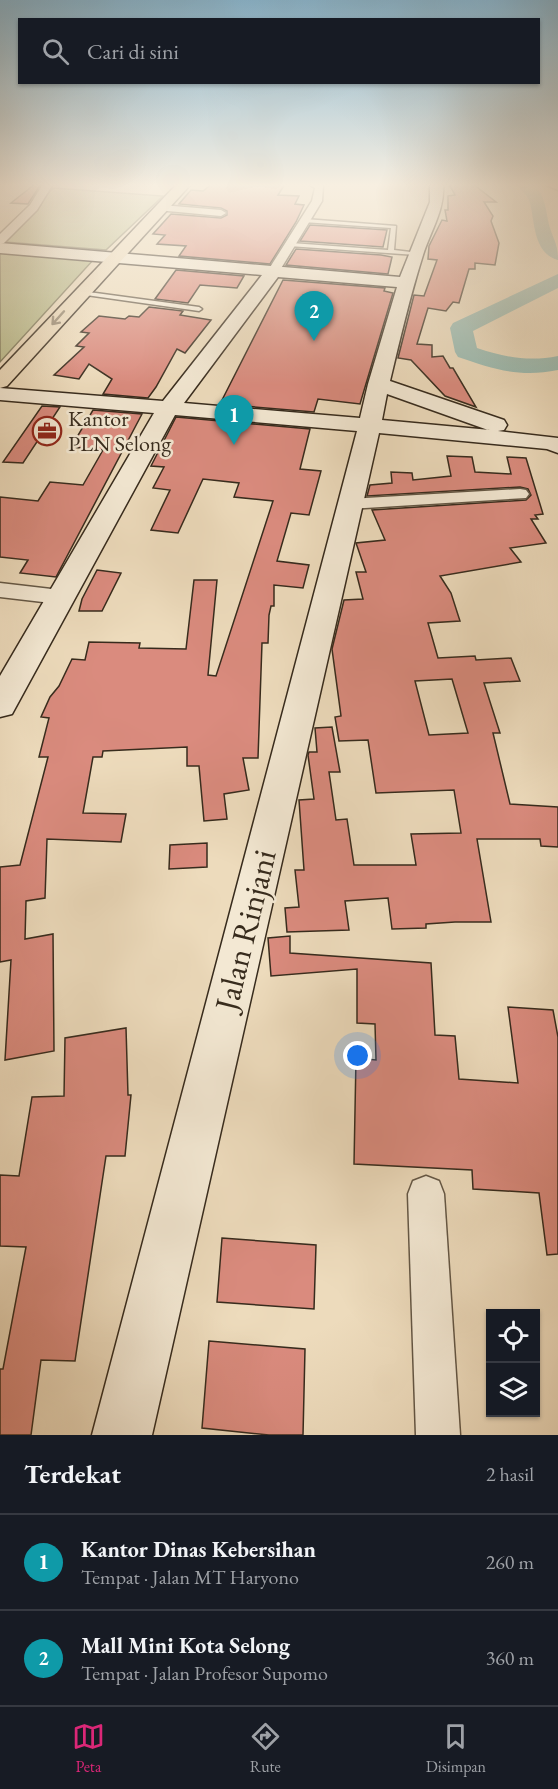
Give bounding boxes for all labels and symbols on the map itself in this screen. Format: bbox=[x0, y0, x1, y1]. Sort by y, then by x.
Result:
pin: 2 bbox=[294, 292, 334, 341]
one-way arrow bbox=[51, 311, 65, 326]
pin: 1 bbox=[214, 396, 254, 445]
place label: Kantor PLN Selong bbox=[68, 404, 171, 458]
office icon: Kantor PLN Selong bbox=[31, 415, 63, 447]
street label: Jalan Rinjani bbox=[203, 845, 286, 1018]
your location bbox=[343, 1041, 372, 1070]

